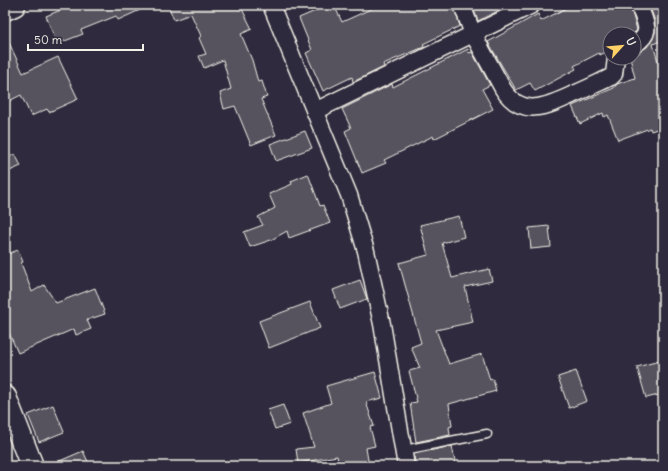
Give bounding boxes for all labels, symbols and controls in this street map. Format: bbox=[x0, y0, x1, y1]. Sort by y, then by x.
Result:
scale bar bbox=[28, 26, 143, 52]
north arrow bbox=[602, 26, 642, 66]
text: 50 m bbox=[34, 32, 63, 47]
text: U bbox=[623, 35, 639, 48]

